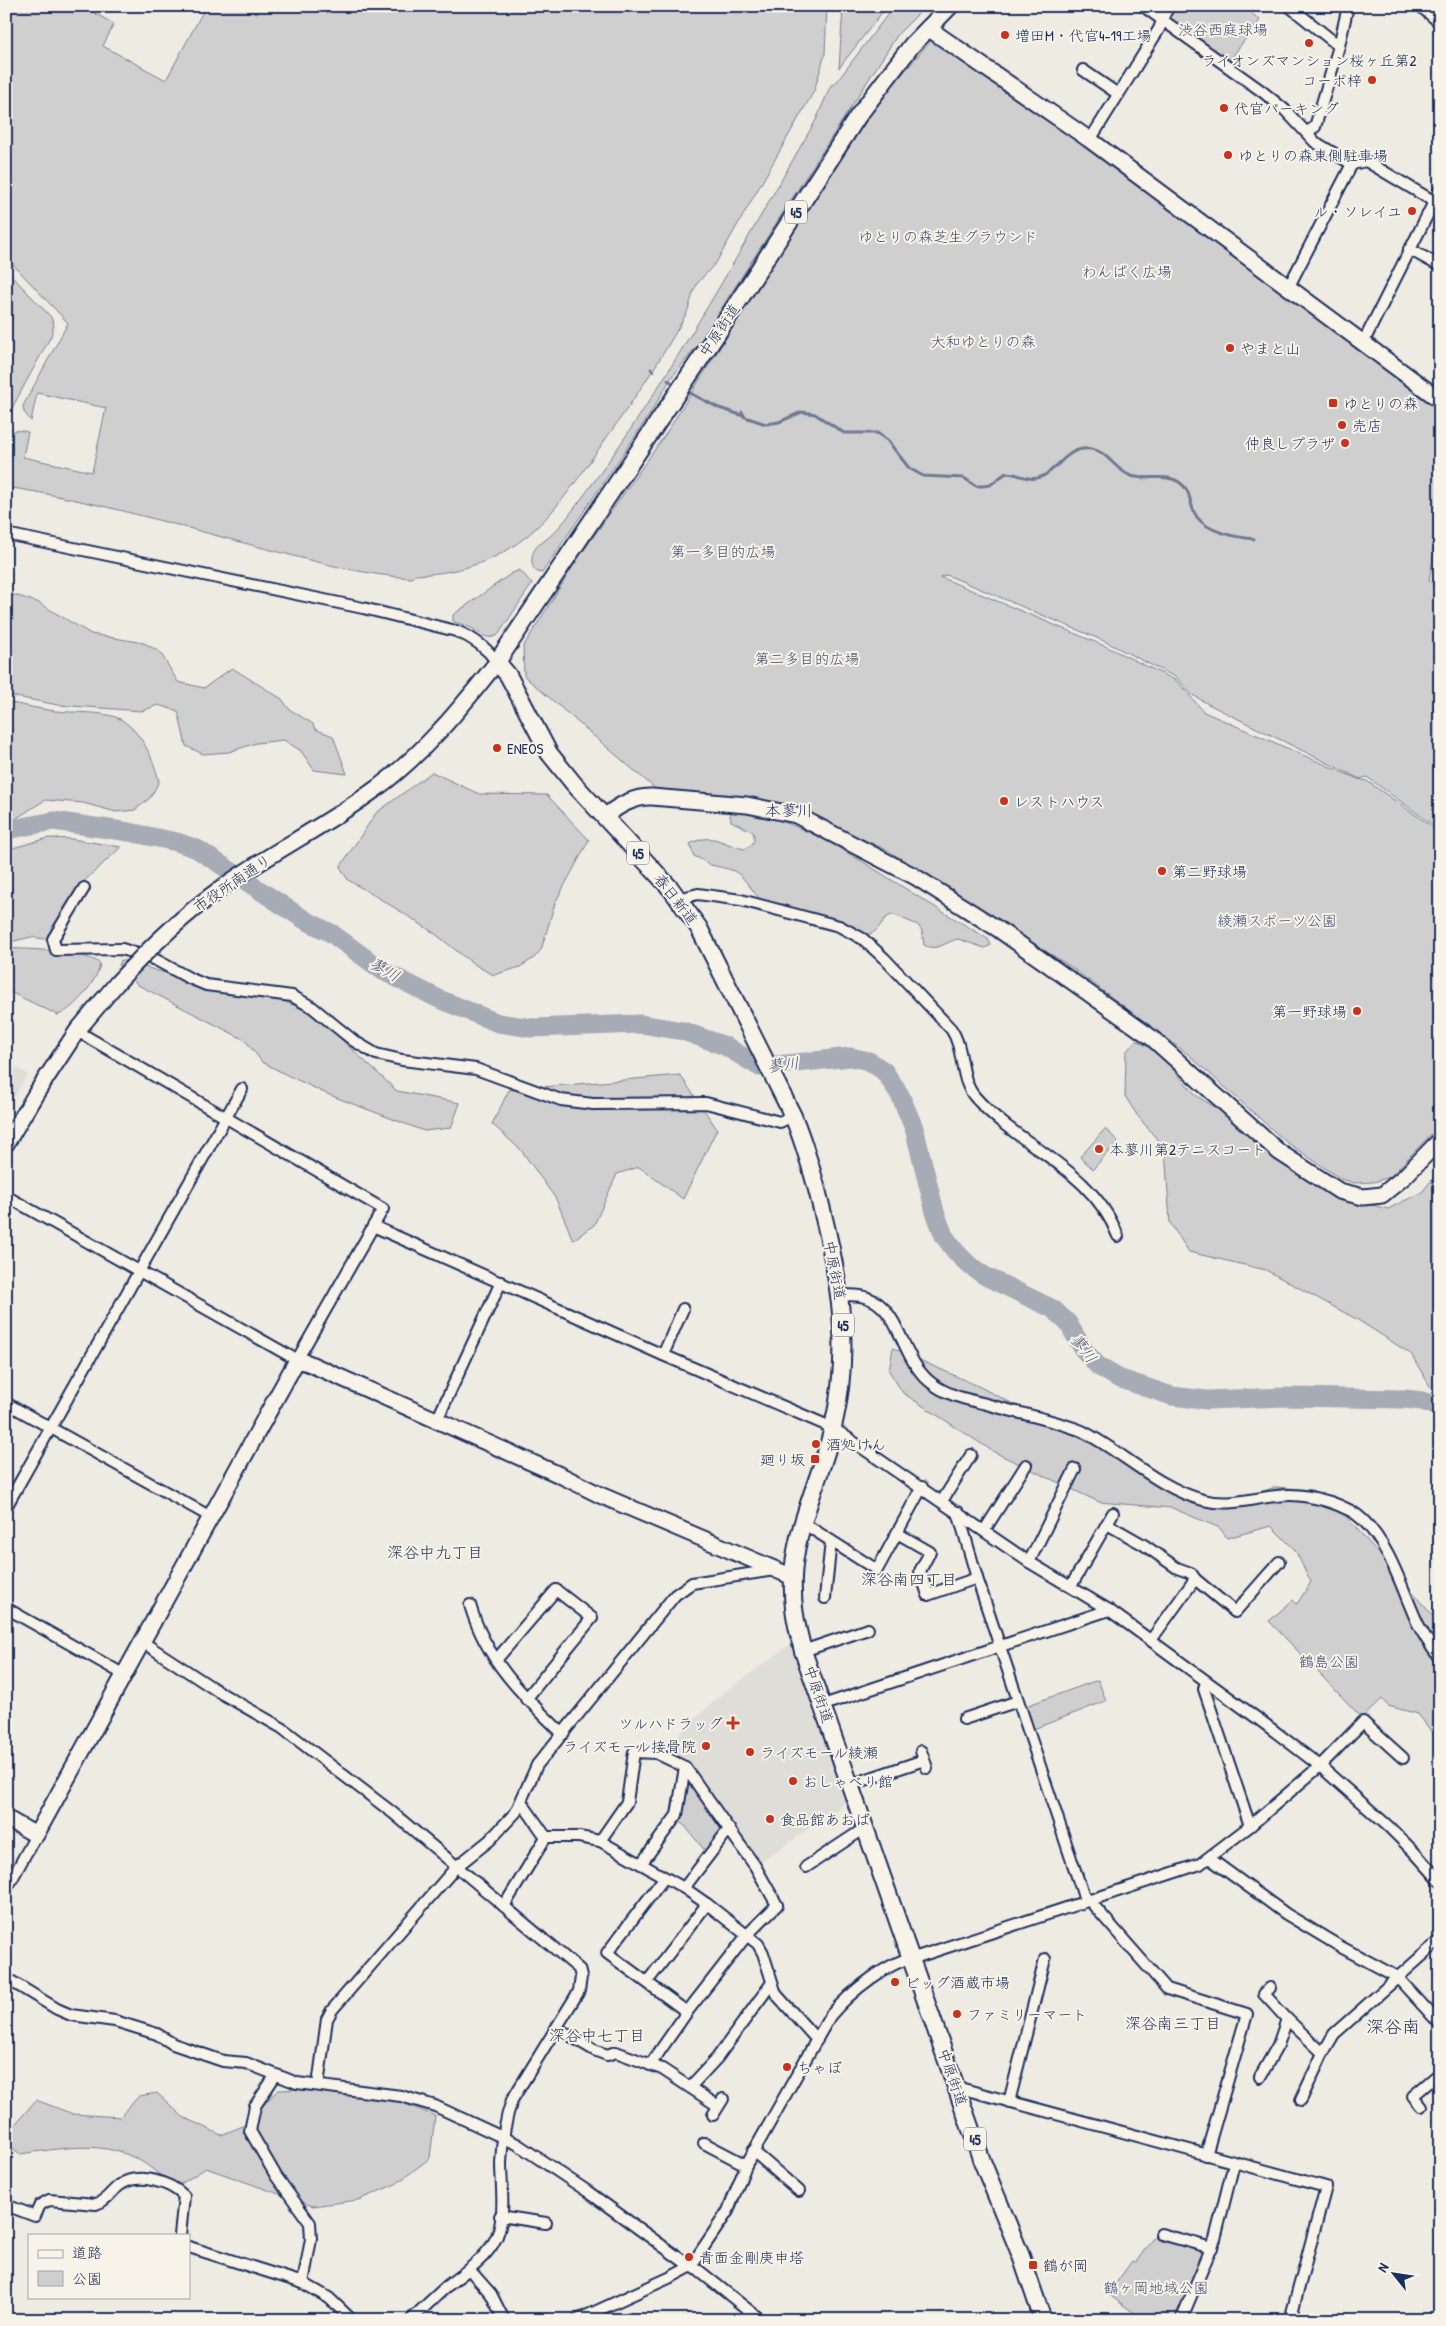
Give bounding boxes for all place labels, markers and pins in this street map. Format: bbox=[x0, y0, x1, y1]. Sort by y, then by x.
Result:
place label: 増田M・代官4-19工場 bbox=[1015, 25, 1152, 46]
marker: 増田M・代官4-19工場 bbox=[999, 29, 1011, 41]
marker: ライオンズマンション桜ヶ丘第2 bbox=[1303, 37, 1315, 49]
place label: ライオンズマンション桜ヶ丘第2 bbox=[1201, 50, 1417, 71]
place label: コーポ梓 bbox=[1302, 70, 1362, 91]
marker: コーポ梓 bbox=[1366, 74, 1378, 86]
place label: 代官パーキング bbox=[1234, 98, 1339, 119]
marker: 代官パーキング bbox=[1218, 102, 1230, 114]
place label: ゆとりの森東側駐車場 bbox=[1238, 145, 1388, 166]
marker: ゆとりの森東側駐車場 bbox=[1222, 149, 1234, 161]
place label: ル・ソレイユ bbox=[1313, 201, 1402, 222]
marker: ル・ソレイユ bbox=[1406, 205, 1418, 217]
place label: やまと山 bbox=[1240, 338, 1300, 359]
marker: やまと山 bbox=[1224, 342, 1236, 354]
place label: ゆとりの森 bbox=[1343, 393, 1418, 414]
marker: ゆとりの森 bbox=[1327, 397, 1339, 409]
place label: 売店 bbox=[1352, 415, 1382, 436]
marker: 売店 bbox=[1336, 419, 1348, 431]
place label: 仲良しプラザ bbox=[1245, 433, 1335, 454]
marker: 仲良しプラザ bbox=[1339, 437, 1351, 449]
place label: ENEOS bbox=[507, 738, 544, 759]
marker: ENEOS bbox=[491, 742, 503, 754]
place label: レストハウス bbox=[1014, 791, 1104, 812]
marker: レストハウス bbox=[998, 795, 1010, 807]
place label: 第二野球場 bbox=[1172, 861, 1247, 882]
marker: 第二野球場 bbox=[1156, 865, 1168, 877]
place label: 第一野球場 bbox=[1272, 1001, 1347, 1022]
marker: 第一野球場 bbox=[1351, 1005, 1363, 1017]
place label: 本蓼川第2テニスコート bbox=[1109, 1139, 1266, 1160]
marker: 本蓼川第2テニスコート bbox=[1093, 1143, 1105, 1155]
place label: 酒処けん bbox=[826, 1434, 886, 1455]
marker: 酒処けん bbox=[810, 1438, 822, 1450]
place label: 廻り坂 bbox=[760, 1449, 805, 1470]
marker: 廻り坂 bbox=[809, 1453, 821, 1465]
place label: ツルハドラッグ bbox=[619, 1713, 723, 1734]
marker: ツルハドラッグ bbox=[727, 1717, 739, 1729]
place label: ライズモール接骨院 bbox=[563, 1736, 696, 1757]
marker: ライズモール接骨院 bbox=[700, 1740, 712, 1752]
place label: ライズモール綾瀬 bbox=[760, 1742, 878, 1763]
marker: ライズモール綾瀬 bbox=[744, 1746, 756, 1758]
place label: おしゃべり館 bbox=[803, 1771, 893, 1792]
marker: おしゃべり館 bbox=[787, 1775, 799, 1787]
place label: 食品館あおば bbox=[780, 1809, 870, 1830]
marker: 食品館あおば bbox=[764, 1813, 776, 1825]
place label: ビッグ酒蔵市場 bbox=[905, 1972, 1010, 1993]
marker: ビッグ酒蔵市場 bbox=[889, 1976, 901, 1988]
place label: ファミリーマート bbox=[967, 2004, 1087, 2025]
marker: ファミリーマート bbox=[951, 2008, 963, 2020]
place label: ちゃぼ bbox=[797, 2057, 842, 2078]
marker: ちゃぼ bbox=[781, 2061, 793, 2073]
place label: 青面金剛庚申塔 bbox=[699, 2247, 804, 2268]
marker: 青面金剛庚申塔 bbox=[683, 2251, 695, 2263]
place label: 鶴が岡 bbox=[1043, 2255, 1088, 2276]
marker: 鶴が岡 bbox=[1027, 2259, 1039, 2271]

